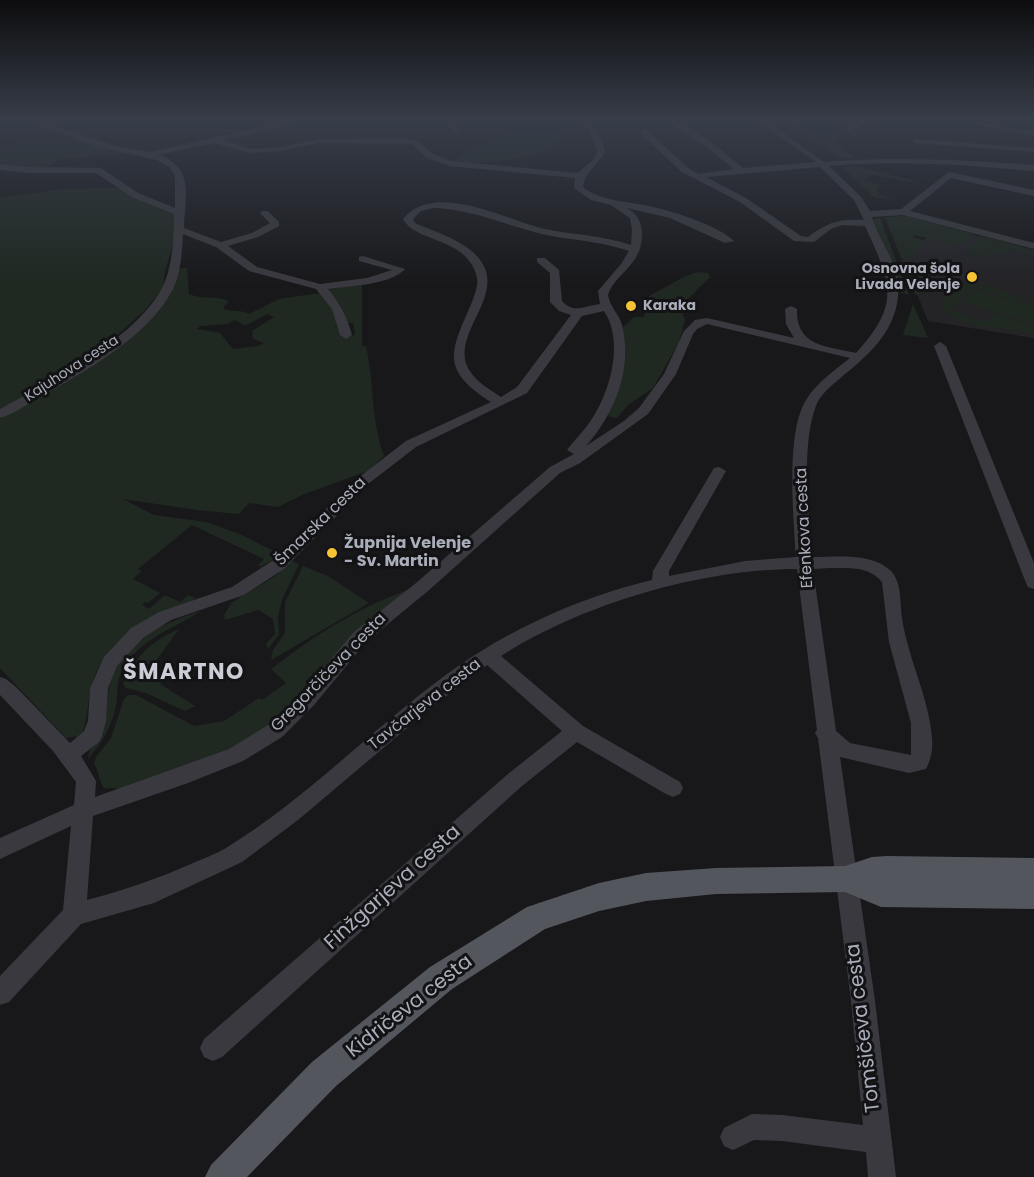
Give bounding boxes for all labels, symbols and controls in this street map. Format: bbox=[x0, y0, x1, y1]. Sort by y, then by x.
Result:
place label: Osnovna šola Livada Velenje bbox=[855, 261, 960, 294]
marker: Osnovna šola Livada Velenje bbox=[965, 270, 979, 284]
place label: Karaka bbox=[643, 298, 696, 314]
marker: Karaka bbox=[624, 299, 638, 313]
street label: Kajuhova cesta bbox=[22, 332, 122, 406]
street label: Efenkova cesta bbox=[792, 467, 818, 589]
street label: Šmarska cesta bbox=[272, 474, 370, 570]
place label: Župnija Velenje - Sv. Martin bbox=[344, 534, 471, 572]
marker: Župnija Velenje - Sv. Martin bbox=[325, 546, 339, 560]
street label: Gregorčičeva cesta bbox=[267, 610, 391, 736]
street label: Tavčarjeva cesta bbox=[365, 655, 485, 755]
district label: ŠMARTNO bbox=[123, 660, 245, 686]
street label: Finžgarjeva cesta bbox=[320, 821, 466, 955]
street label: Tomšičeva cesta bbox=[842, 942, 886, 1114]
street label: Kidričeva cesta bbox=[342, 950, 478, 1064]

